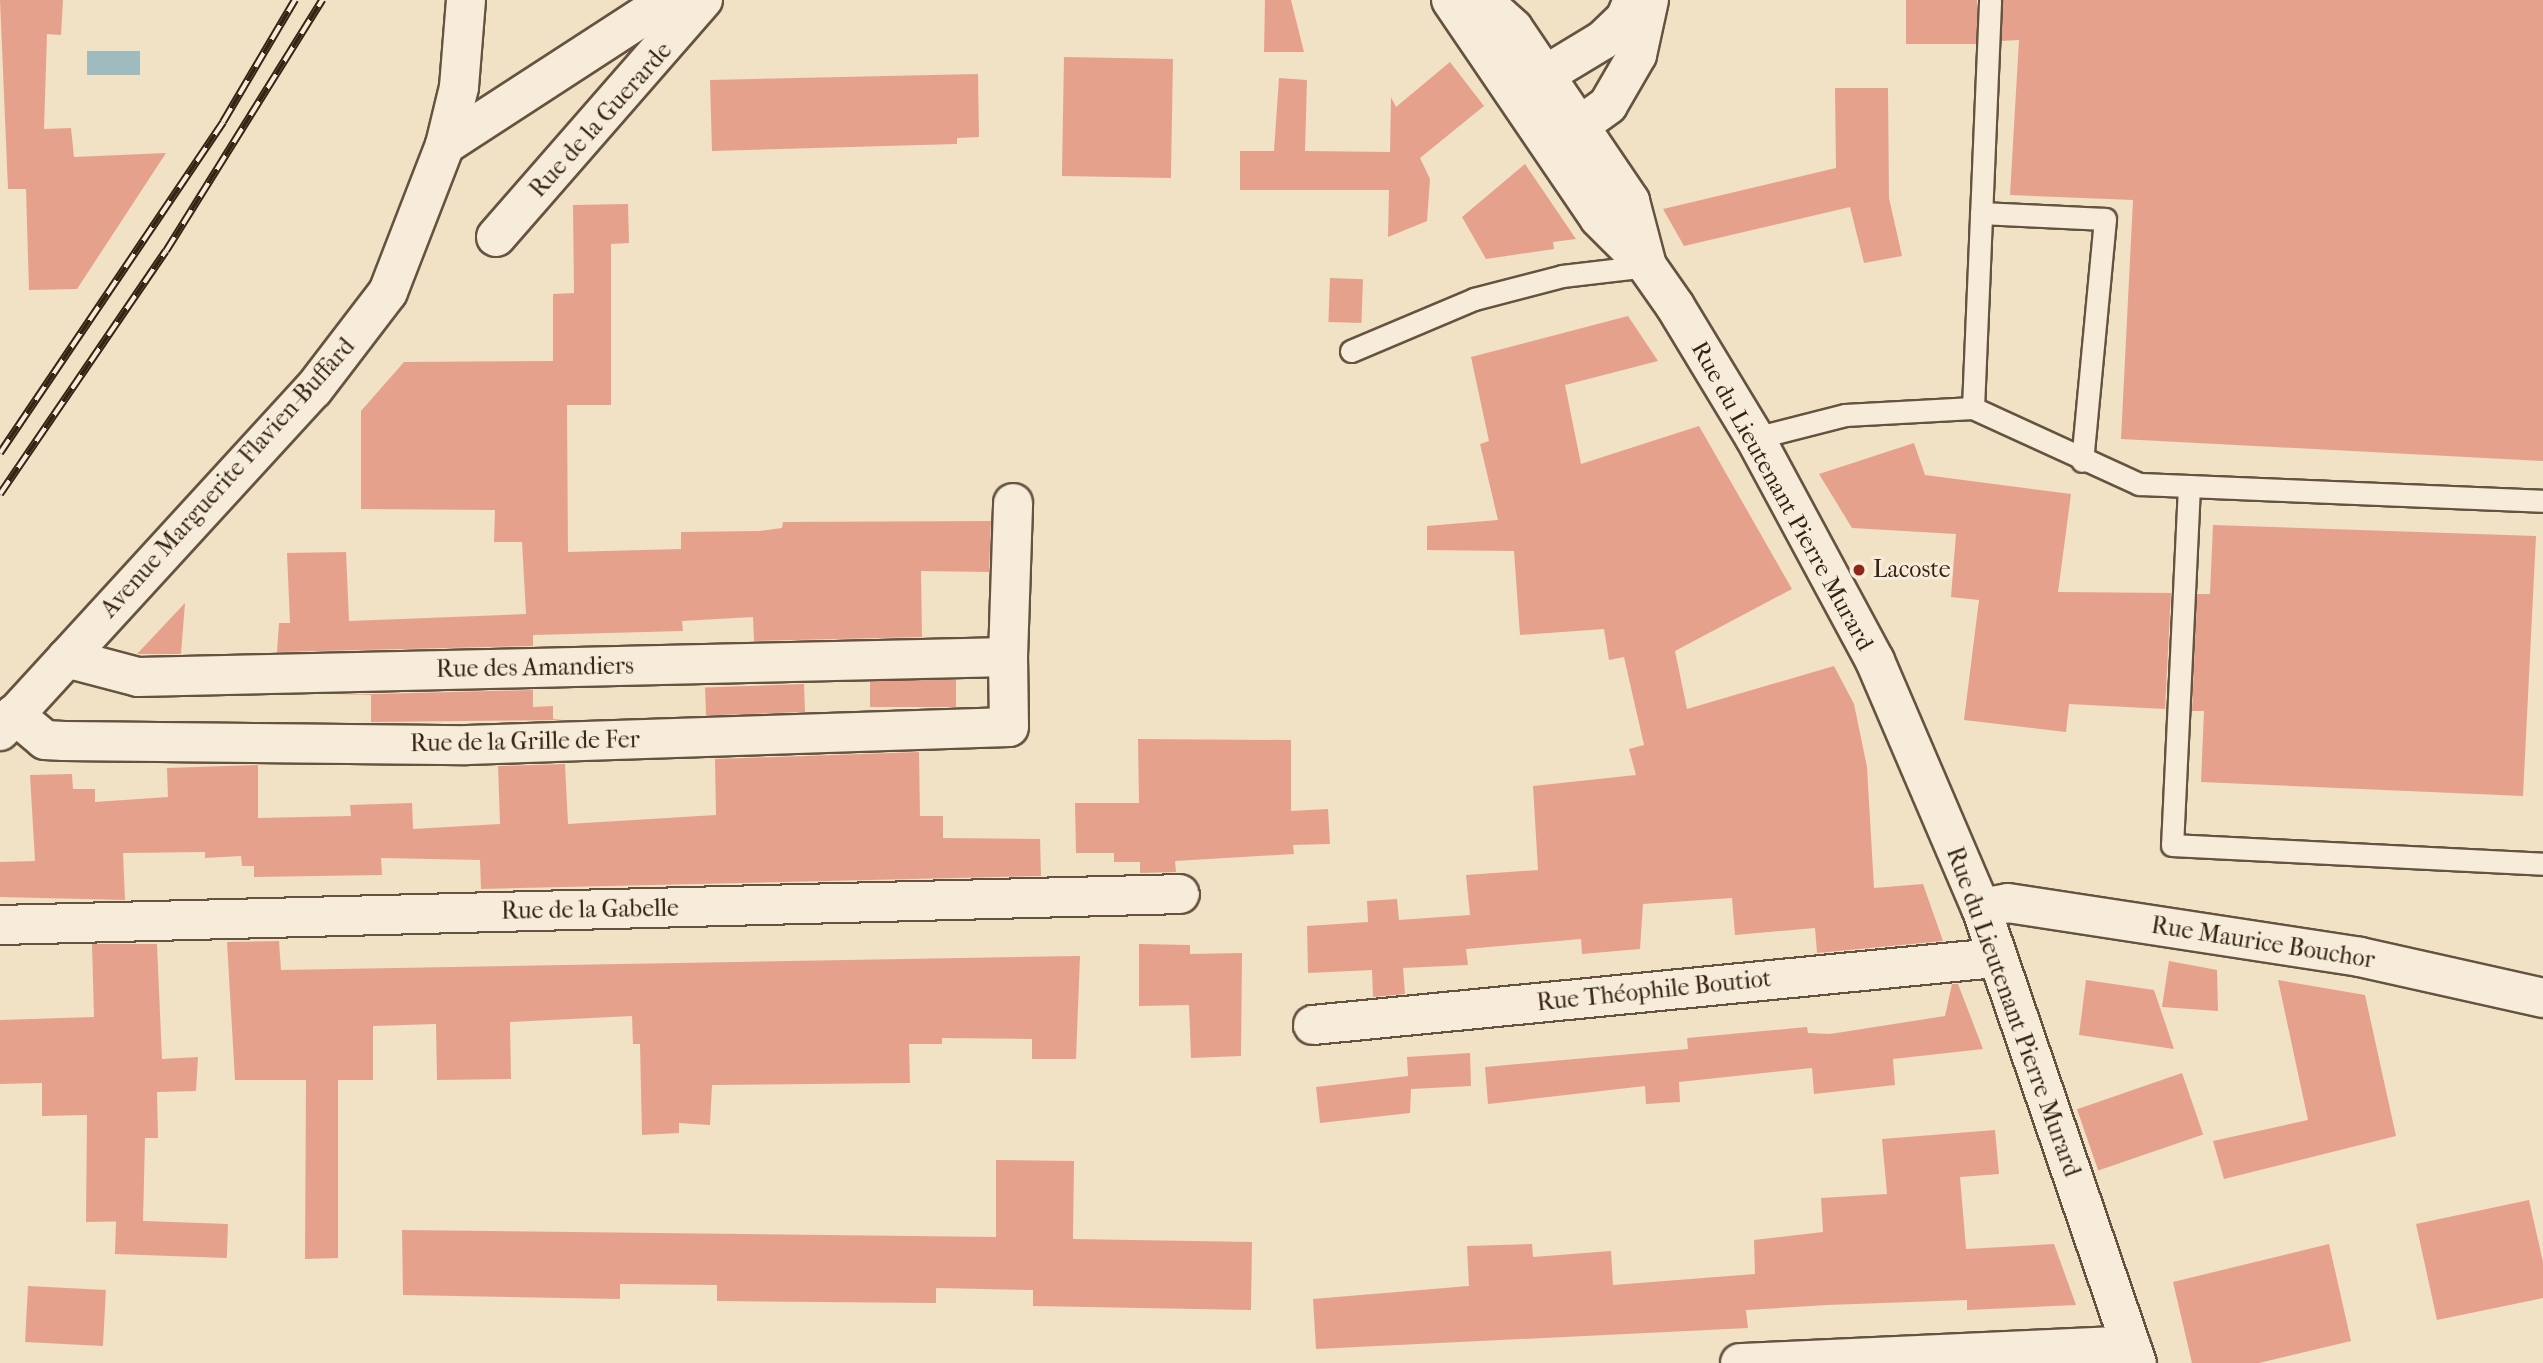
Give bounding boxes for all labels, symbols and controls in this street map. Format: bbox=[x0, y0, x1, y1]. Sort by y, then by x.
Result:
street label: Rue de la Guerarde bbox=[524, 36, 678, 204]
street label: Avenue Marguerite Flavien-Buffard bbox=[95, 332, 361, 624]
street label: Rue du Lieutenant Pierre Murard bbox=[1685, 336, 1879, 656]
place label: Lacoste bbox=[1873, 556, 1951, 584]
marker: Lacoste bbox=[1851, 562, 1867, 578]
street label: Rue des Amandiers bbox=[436, 652, 634, 684]
street label: Rue de la Grille de Fer bbox=[410, 726, 640, 758]
street label: Rue du Lieutenant Pierre Murard bbox=[1940, 843, 2086, 1181]
street label: Rue de la Gabelle bbox=[501, 894, 679, 926]
street label: Rue Maurice Bouchor bbox=[2149, 911, 2377, 975]
street label: Rue Théophile Boutiot bbox=[1535, 964, 1773, 1018]

